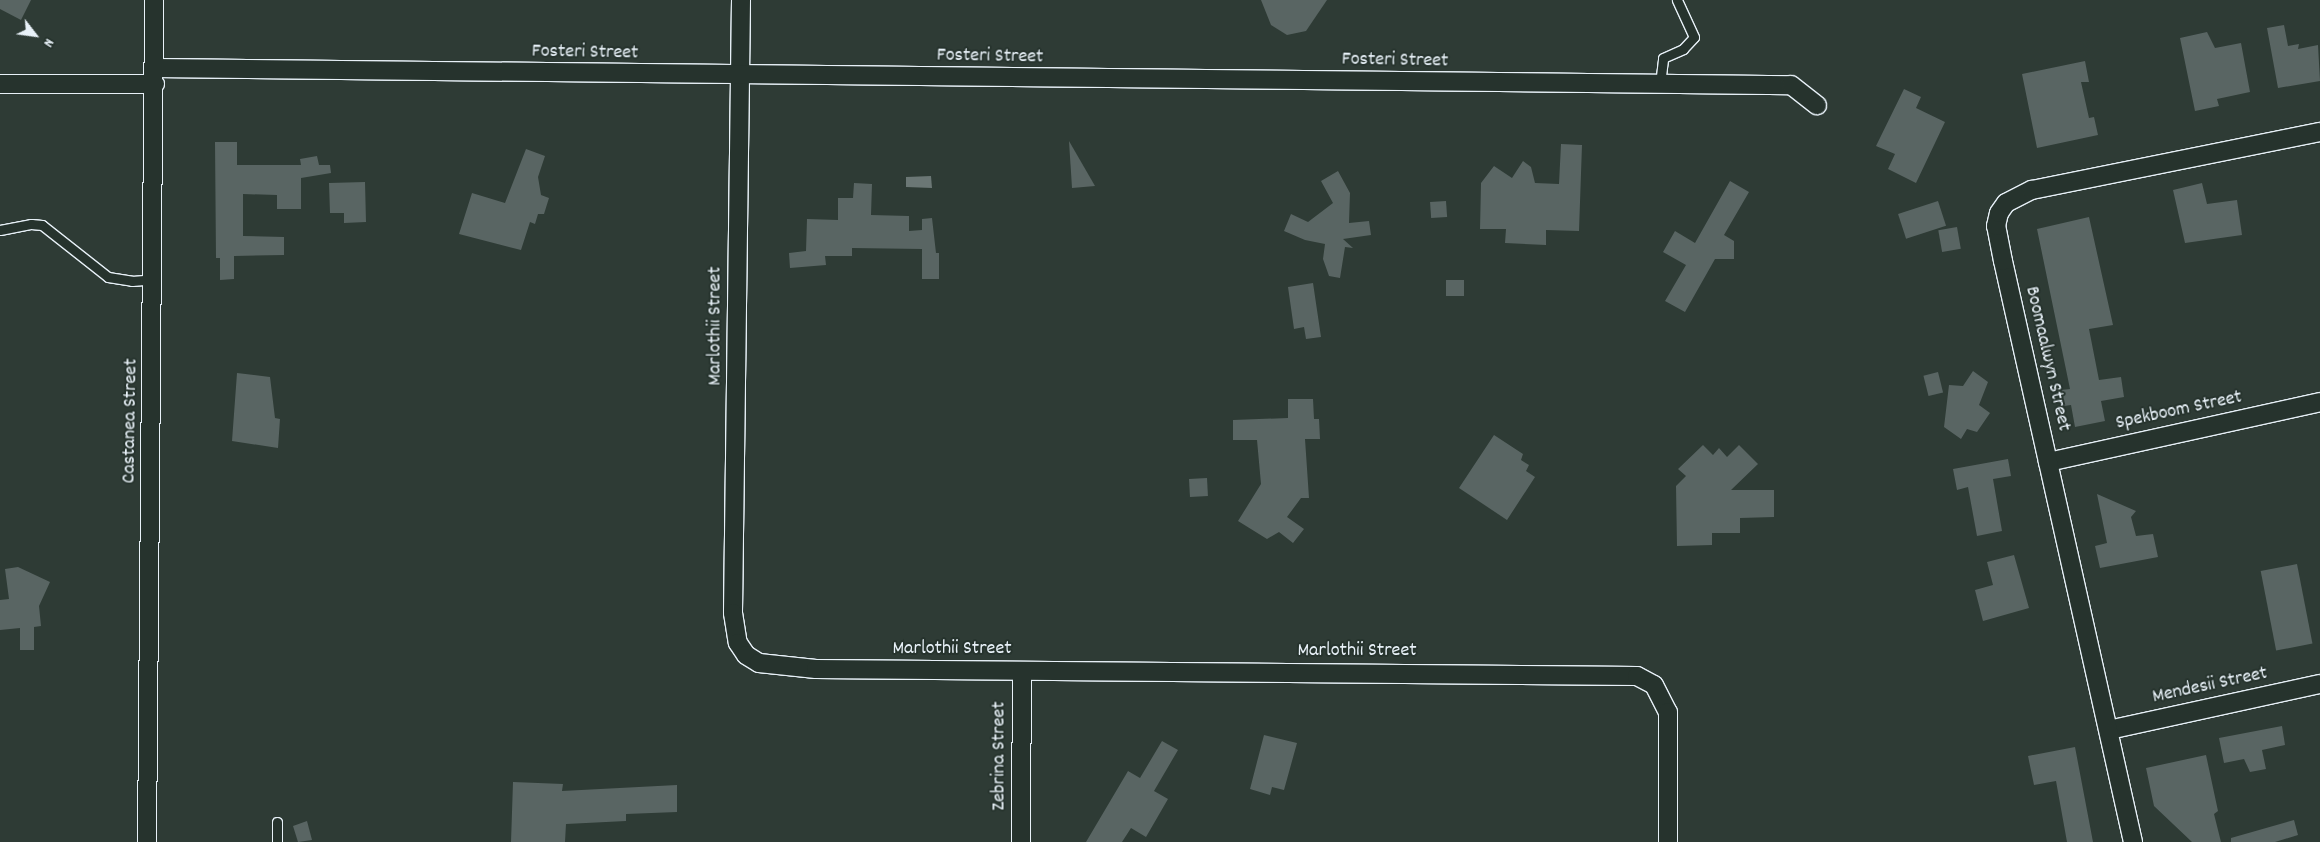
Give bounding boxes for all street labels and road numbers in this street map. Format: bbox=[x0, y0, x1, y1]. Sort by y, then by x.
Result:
street label: Fosteri Street bbox=[531, 40, 639, 66]
street label: Fosteri Street bbox=[936, 44, 1044, 70]
street label: Fosteri Street bbox=[1341, 48, 1449, 74]
street label: Marlothii Street bbox=[704, 266, 728, 386]
street label: Boomaalwyn Street bbox=[2019, 284, 2075, 434]
street label: Castanea Street bbox=[118, 358, 144, 484]
street label: Spekboom Street bbox=[2114, 386, 2244, 436]
street label: Marlothii Street bbox=[892, 637, 1012, 661]
street label: Marlothii Street bbox=[1297, 639, 1417, 663]
street label: Mendesii Street bbox=[2150, 662, 2270, 710]
street label: Zebrina Street bbox=[988, 701, 1012, 811]

